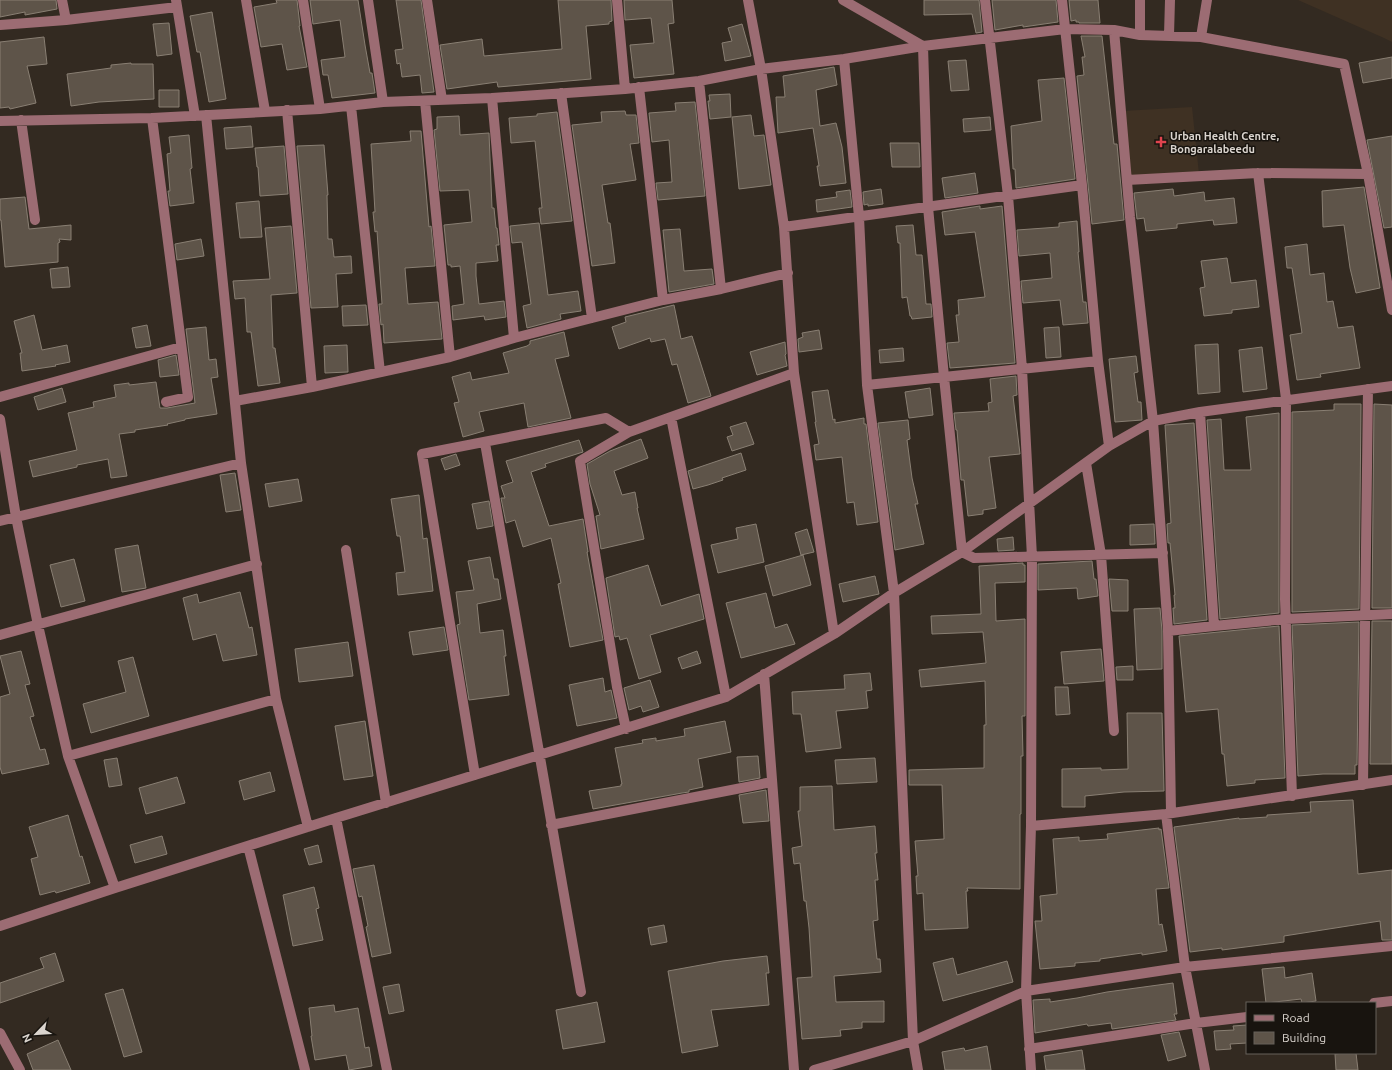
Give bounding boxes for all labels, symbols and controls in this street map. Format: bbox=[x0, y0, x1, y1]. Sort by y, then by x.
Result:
place label: Urban Health Centre, Bongaralabeedu bbox=[1170, 130, 1279, 155]
marker: Urban Health Centre, Bongaralabeedu bbox=[1155, 136, 1167, 148]
legend bbox=[1246, 1002, 1376, 1054]
text: Road bbox=[1282, 1011, 1310, 1024]
north arrow bbox=[16, 1014, 56, 1054]
text: Building bbox=[1282, 1031, 1326, 1044]
text: N bbox=[20, 1032, 34, 1044]

